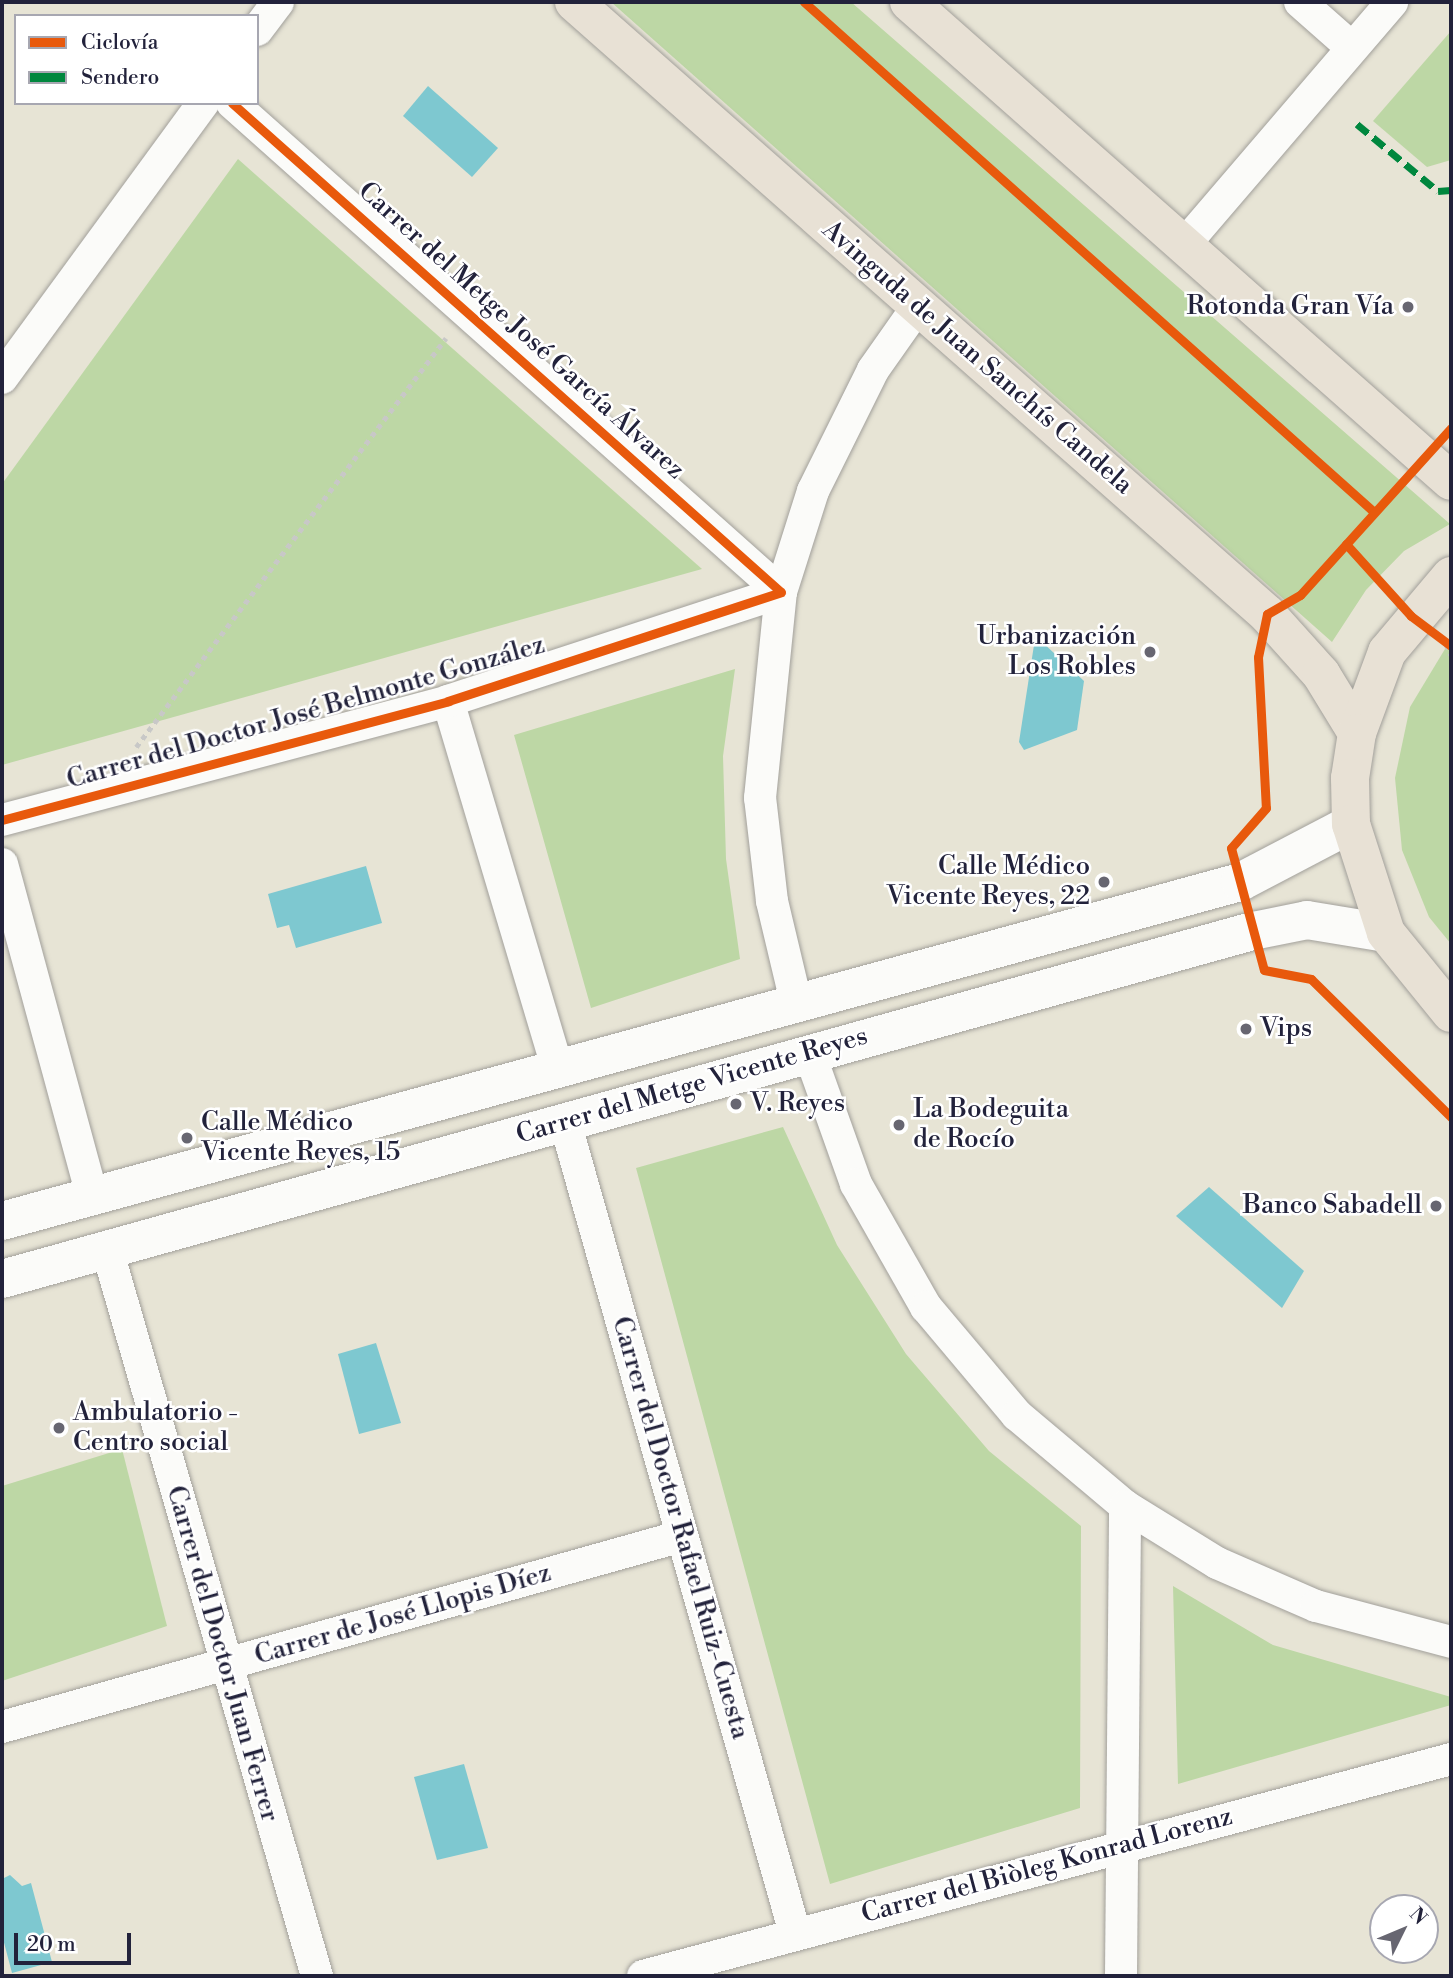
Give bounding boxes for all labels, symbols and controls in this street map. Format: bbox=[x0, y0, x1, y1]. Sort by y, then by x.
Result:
legend bbox=[14, 14, 259, 105]
text: Ciclovía bbox=[81, 30, 158, 56]
text: Sendero bbox=[81, 65, 159, 91]
street label: Carrer del Metge José García Álvarez bbox=[351, 176, 691, 486]
street label: Avinguda de Juan Sanchís Candela bbox=[815, 215, 1139, 501]
place label: Rotonda Gran Vía bbox=[1186, 291, 1394, 323]
marker: Rotonda Gran Vía bbox=[1400, 299, 1416, 315]
place label: Urbanización Los Robles bbox=[977, 621, 1136, 682]
street label: Carrer del Doctor José Belmonte González bbox=[63, 630, 549, 796]
marker: Urbanización Los Robles bbox=[1142, 644, 1158, 660]
place label: Calle Médico Vicente Reyes, 22 bbox=[887, 851, 1090, 912]
marker: Calle Médico Vicente Reyes, 22 bbox=[1096, 874, 1112, 890]
place label: Vips bbox=[1260, 1013, 1312, 1045]
street label: Carrer del Metge Vicente Reyes bbox=[513, 1021, 871, 1151]
marker: Vips bbox=[1238, 1021, 1254, 1037]
place label: V. Reyes bbox=[750, 1088, 845, 1120]
place label: La Bodeguita de Rocío bbox=[913, 1094, 1069, 1156]
marker: V. Reyes bbox=[728, 1096, 744, 1112]
place label: Calle Médico Vicente Reyes, 15 bbox=[201, 1107, 400, 1168]
marker: La Bodeguita de Rocío bbox=[891, 1117, 907, 1133]
marker: Calle Médico Vicente Reyes, 15 bbox=[179, 1130, 195, 1146]
place label: Banco Sabadell bbox=[1243, 1190, 1422, 1222]
marker: Banco Sabadell bbox=[1428, 1198, 1444, 1214]
street label: Carrer del Doctor Rafael Ruiz-Cuesta bbox=[605, 1313, 755, 1743]
place label: Ambulatorio - Centro social bbox=[73, 1397, 238, 1458]
marker: Ambulatorio - Centro social bbox=[51, 1420, 67, 1436]
street label: Carrer del Doctor Juan Ferrer bbox=[159, 1482, 285, 1826]
street label: Carrer de José Llopis Díez bbox=[251, 1558, 555, 1672]
street label: Carrer del Biòleg Konrad Lorenz bbox=[858, 1801, 1236, 1931]
north arrow bbox=[1369, 1894, 1439, 1964]
text: N bbox=[1404, 1902, 1432, 1930]
scale bar bbox=[18, 1918, 135, 1962]
text: 20 m bbox=[27, 1932, 76, 1958]

